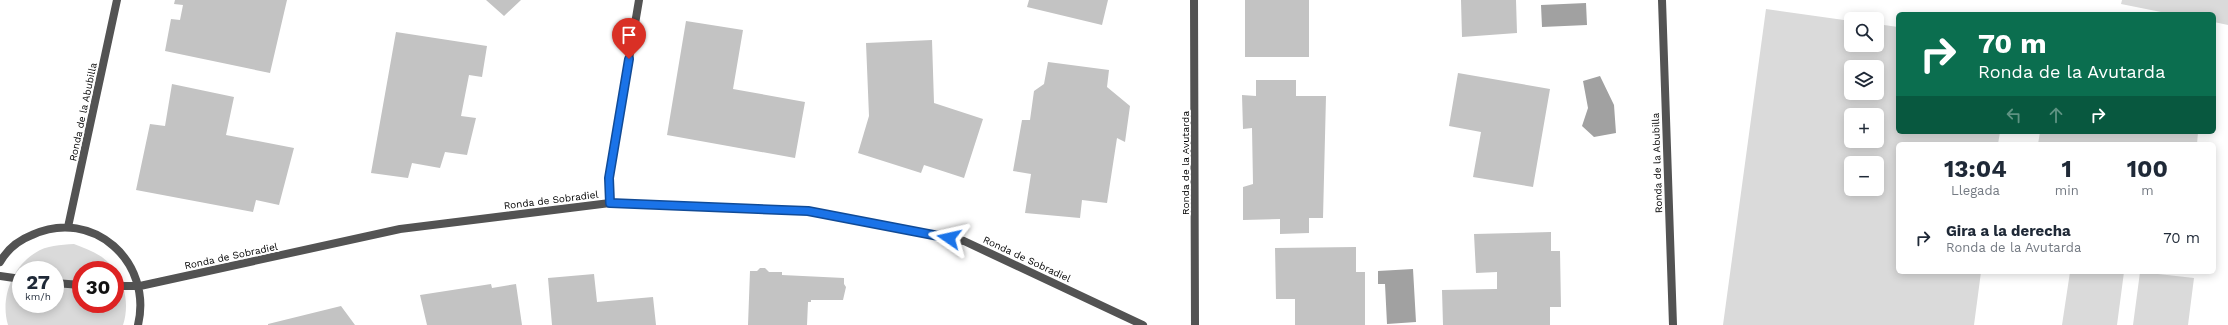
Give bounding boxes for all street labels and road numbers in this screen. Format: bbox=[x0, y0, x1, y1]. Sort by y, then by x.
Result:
street label: Ronda de la Abubilla bbox=[67, 61, 99, 162]
street label: Ronda de la Avutarda bbox=[1180, 111, 1191, 215]
street label: Ronda de la Abubilla bbox=[1650, 112, 1664, 213]
street label: Ronda de Sobradiel bbox=[503, 189, 599, 211]
street label: Ronda de Sobradiel bbox=[981, 234, 1073, 284]
street label: Ronda de Sobradiel bbox=[183, 241, 279, 271]

